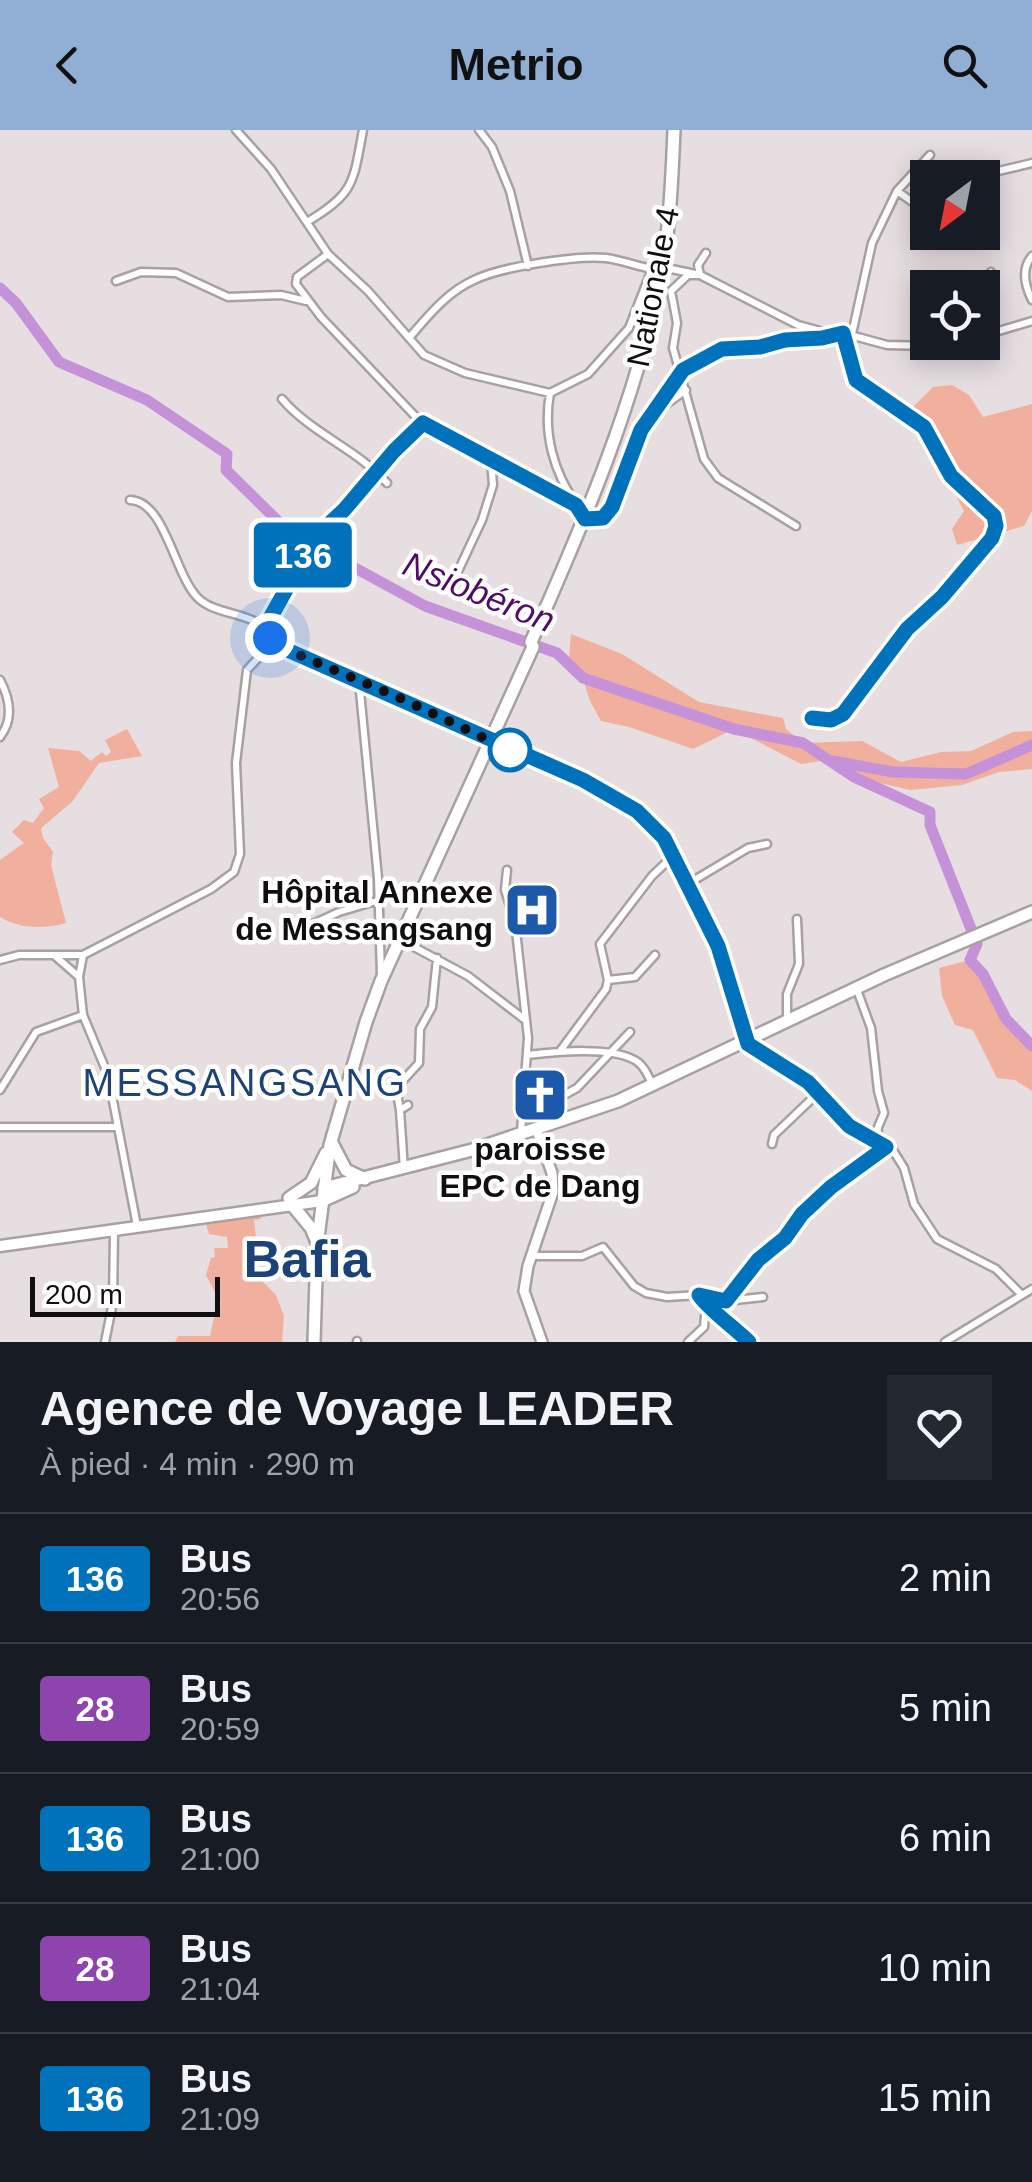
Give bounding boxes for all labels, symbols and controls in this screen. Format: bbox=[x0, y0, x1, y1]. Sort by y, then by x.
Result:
icon: back bbox=[40, 38, 95, 93]
icon: search bbox=[937, 38, 992, 93]
text: Metrio bbox=[449, 39, 584, 90]
north arrow bbox=[910, 160, 1000, 250]
map controls bbox=[910, 160, 1000, 360]
street label: Nationale 4 bbox=[620, 204, 686, 370]
button: locate bbox=[910, 270, 1000, 360]
line badge: 136 bbox=[246, 522, 360, 588]
text: 136 bbox=[274, 536, 332, 575]
water label: Nsiobéron bbox=[398, 544, 560, 640]
your location bbox=[245, 613, 295, 663]
unlabelled marker bbox=[489, 729, 531, 771]
place label: Hôpital Annexe de Messangsang bbox=[235, 874, 493, 947]
hospital icon: Hôpital Annexe de Messangsang bbox=[502, 880, 562, 940]
district label: MESSANGSANG bbox=[82, 1062, 408, 1104]
church icon: paroisse EPC de Dang bbox=[510, 1065, 570, 1125]
place label: paroisse EPC de Dang bbox=[440, 1131, 640, 1204]
district label: Bafia bbox=[243, 1230, 372, 1288]
scale bar bbox=[30, 1272, 220, 1316]
text: 200 m bbox=[45, 1279, 123, 1310]
button: heart bbox=[887, 1375, 992, 1480]
text: Agence de Voyage LEADER bbox=[40, 1382, 674, 1435]
text: À pied · 4 min · 290 m bbox=[40, 1446, 355, 1482]
text: Bus bbox=[180, 1538, 252, 1580]
text: 2 min bbox=[899, 1557, 992, 1599]
text: 136 bbox=[66, 1559, 124, 1598]
text: 20:56 bbox=[180, 1581, 260, 1617]
text: Bus bbox=[180, 1668, 252, 1710]
text: 5 min bbox=[899, 1687, 992, 1729]
text: 28 bbox=[76, 1689, 114, 1728]
text: 20:59 bbox=[180, 1711, 260, 1747]
text: Bus bbox=[180, 1798, 252, 1840]
text: 6 min bbox=[899, 1817, 992, 1859]
text: 136 bbox=[66, 1819, 124, 1858]
text: 21:00 bbox=[180, 1841, 260, 1877]
text: Bus bbox=[180, 1928, 252, 1970]
text: 10 min bbox=[878, 1947, 992, 1989]
text: 28 bbox=[76, 1949, 114, 1988]
text: 21:04 bbox=[180, 1971, 260, 2007]
text: Bus bbox=[180, 2058, 252, 2100]
text: 15 min bbox=[878, 2077, 992, 2119]
text: 136 bbox=[66, 2079, 124, 2118]
text: 21:09 bbox=[180, 2101, 260, 2137]

